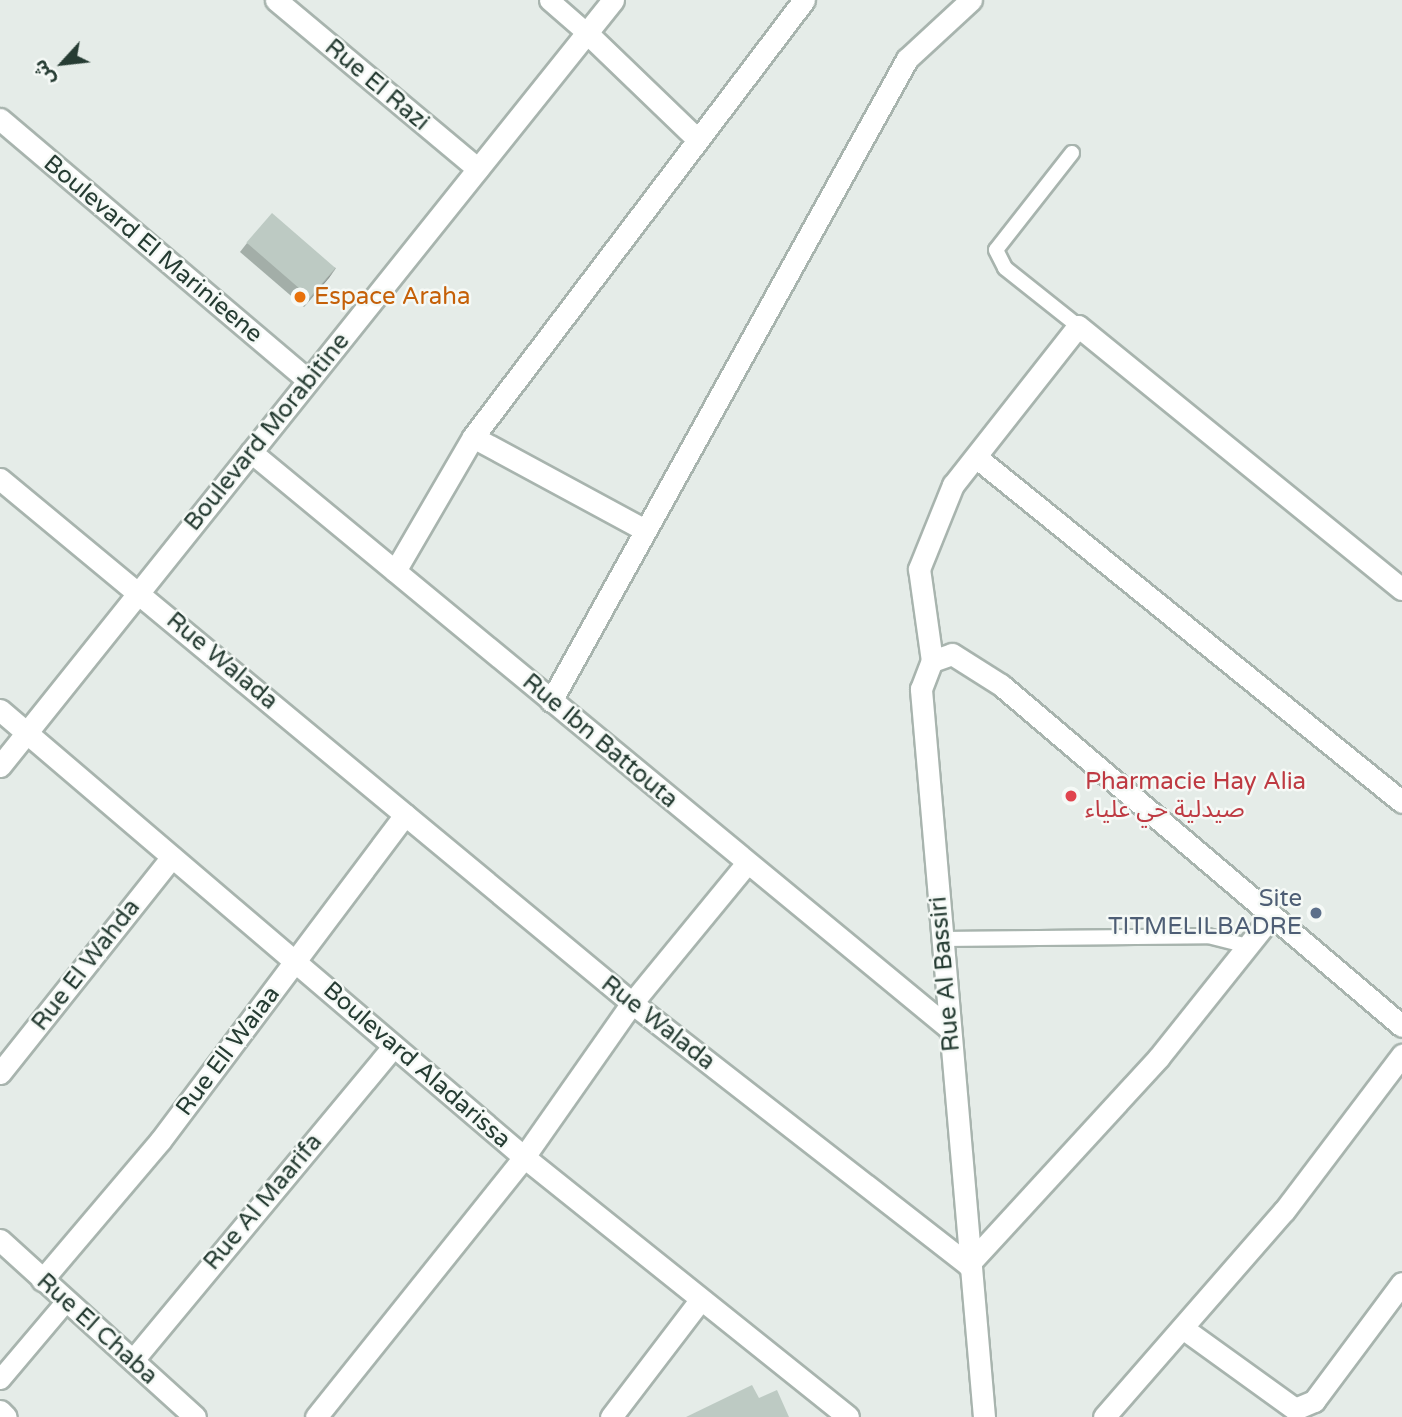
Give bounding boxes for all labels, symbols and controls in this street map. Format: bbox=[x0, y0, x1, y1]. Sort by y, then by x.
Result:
north arrow bbox=[28, 28, 98, 98]
street label: Rue El Razi bbox=[319, 33, 435, 137]
text: ش bbox=[29, 56, 60, 89]
street label: Boulevard El Marinieene bbox=[38, 149, 268, 349]
place label: Espace Araha bbox=[314, 283, 470, 311]
marker: Espace Araha bbox=[292, 289, 308, 305]
street label: Boulevard Morabitine bbox=[178, 327, 356, 537]
street label: Rue Walada bbox=[160, 606, 284, 716]
street label: Rue Ibn Battouta bbox=[516, 668, 684, 814]
place label: Pharmacie Hay Alia صيدلية حي علياء bbox=[1085, 768, 1306, 824]
marker: Pharmacie Hay Alia صيدلية حي علياء bbox=[1063, 788, 1079, 804]
place label: Site TITMELILBADRE bbox=[1108, 885, 1302, 941]
street label: Rue El Wahda bbox=[26, 893, 146, 1037]
street label: Rue Al Bassiri bbox=[924, 895, 966, 1053]
marker: Site TITMELILBADRE bbox=[1308, 905, 1324, 921]
street label: Rue Walada bbox=[595, 970, 721, 1076]
street label: Boulevard Aladarissa bbox=[317, 976, 517, 1154]
street label: Rue Ell Waiaa bbox=[170, 981, 286, 1121]
street label: Rue Al Maarifa bbox=[198, 1128, 328, 1276]
street label: Rue El Chaba bbox=[31, 1267, 163, 1391]

